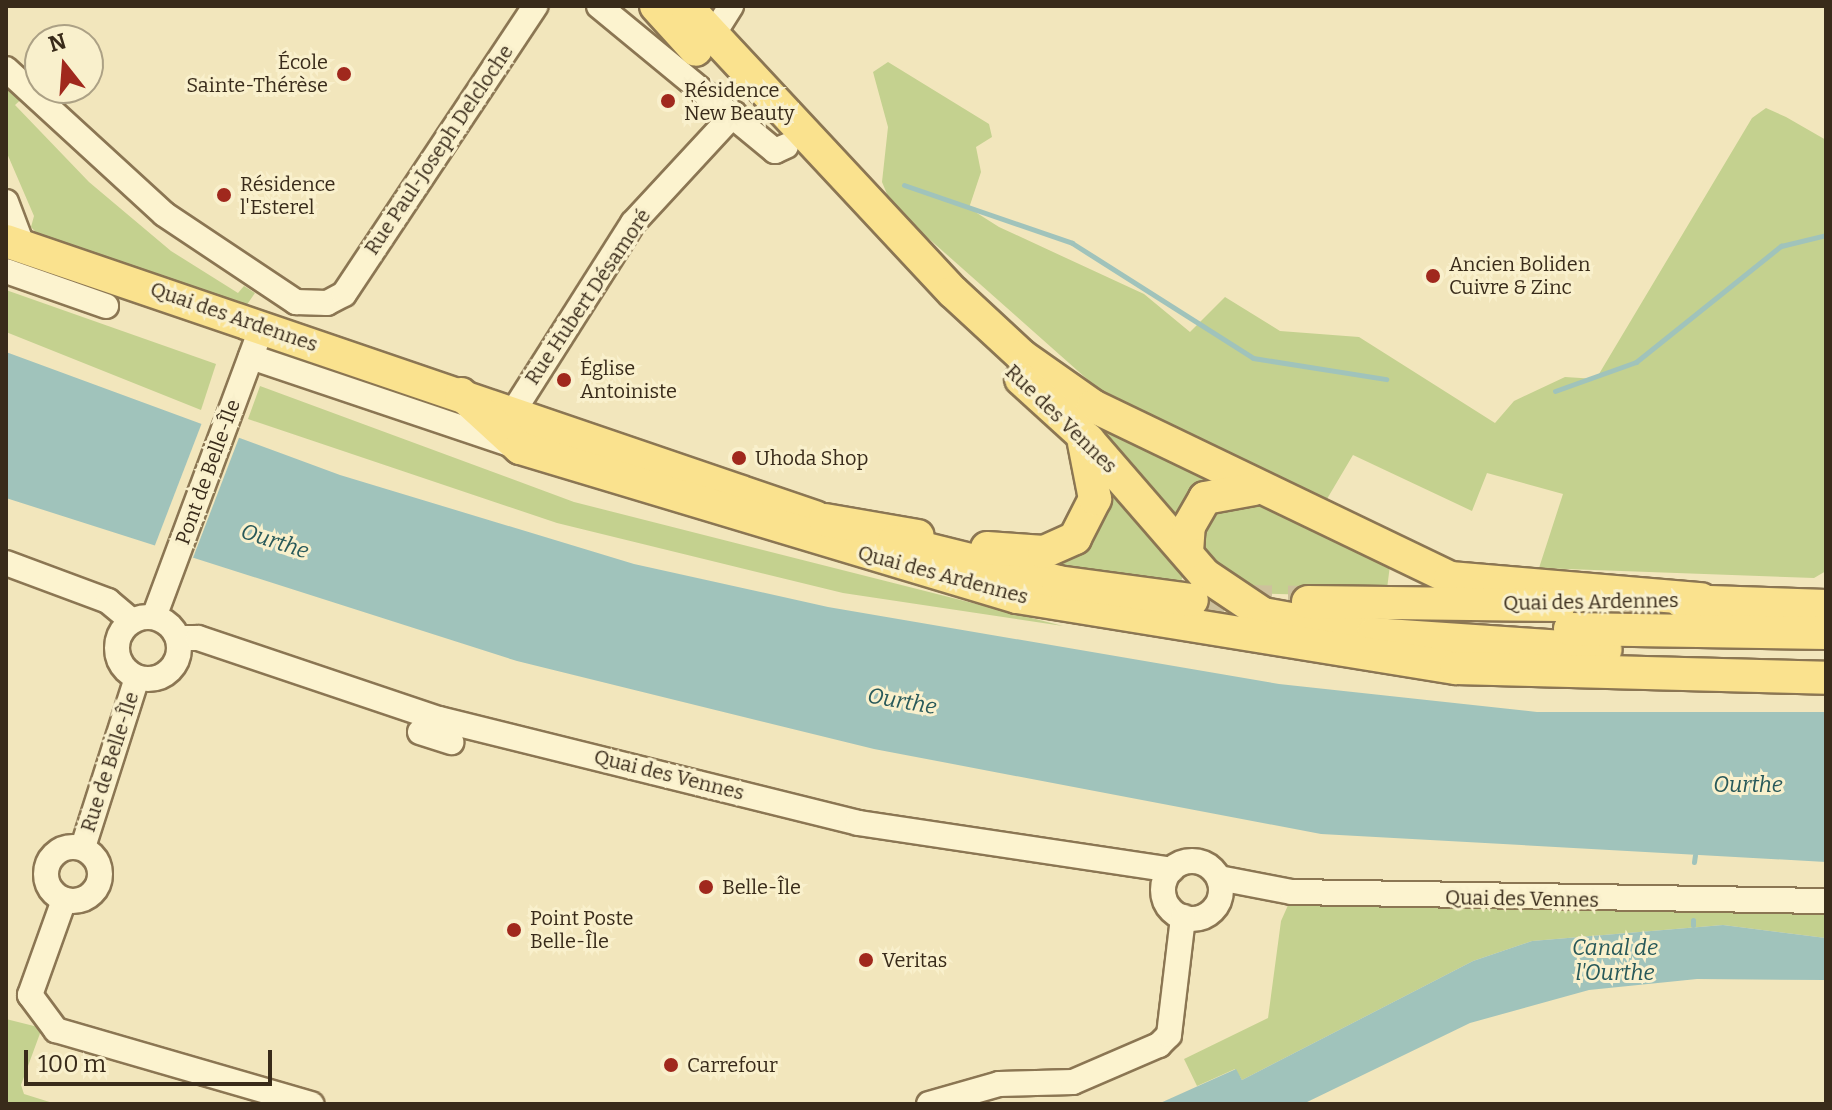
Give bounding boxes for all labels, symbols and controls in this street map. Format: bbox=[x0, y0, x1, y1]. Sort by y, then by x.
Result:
north arrow bbox=[24, 24, 104, 104]
text: N bbox=[45, 27, 69, 58]
street label: Rue Paul-Joseph Delcloche bbox=[360, 41, 518, 259]
place label: École Sainte-Thérèse bbox=[186, 50, 328, 97]
marker: École Sainte-Thérèse bbox=[335, 65, 353, 83]
place label: Résidence New Beauty bbox=[684, 78, 795, 125]
marker: Résidence New Beauty bbox=[659, 92, 677, 110]
place label: Résidence l'Esterel bbox=[240, 172, 335, 219]
marker: Résidence l'Esterel bbox=[215, 186, 233, 204]
street label: Rue Hubert Désamoré bbox=[520, 205, 656, 389]
place label: Ancien Boliden Cuivre & Zinc bbox=[1449, 252, 1590, 299]
marker: Ancien Boliden Cuivre & Zinc bbox=[1424, 267, 1442, 285]
street label: Quai des Ardennes bbox=[147, 277, 321, 357]
place label: Église Antoiniste bbox=[580, 356, 677, 403]
street label: Rue des Vennes bbox=[1000, 360, 1122, 478]
marker: Église Antoiniste bbox=[555, 371, 573, 389]
street label: Pont de Belle-Île bbox=[171, 396, 245, 548]
place label: Uhoda Shop bbox=[755, 446, 868, 470]
marker: Uhoda Shop bbox=[730, 449, 748, 467]
water label: Ourthe bbox=[238, 518, 312, 564]
street label: Quai des Ardennes bbox=[855, 541, 1031, 609]
street label: Quai des Ardennes bbox=[1503, 588, 1679, 616]
water label: Ourthe bbox=[865, 682, 939, 720]
street label: Rue de Belle-Île bbox=[76, 689, 144, 835]
street label: Quai des Vennes bbox=[592, 745, 746, 805]
water label: Ourthe bbox=[1713, 772, 1783, 798]
place label: Belle-Île bbox=[722, 875, 801, 899]
marker: Belle-Île bbox=[697, 878, 715, 896]
street label: Quai des Vennes bbox=[1445, 886, 1599, 912]
place label: Point Poste Belle-Île bbox=[530, 906, 634, 953]
marker: Point Poste Belle-Île bbox=[505, 921, 523, 939]
water label: Canal de l'Ourthe bbox=[1572, 934, 1658, 986]
place label: Veritas bbox=[882, 948, 947, 972]
marker: Veritas bbox=[857, 951, 875, 969]
scale bar bbox=[28, 1034, 276, 1084]
text: 100 m bbox=[38, 1050, 106, 1078]
place label: Carrefour bbox=[687, 1053, 778, 1077]
marker: Carrefour bbox=[662, 1056, 680, 1074]

